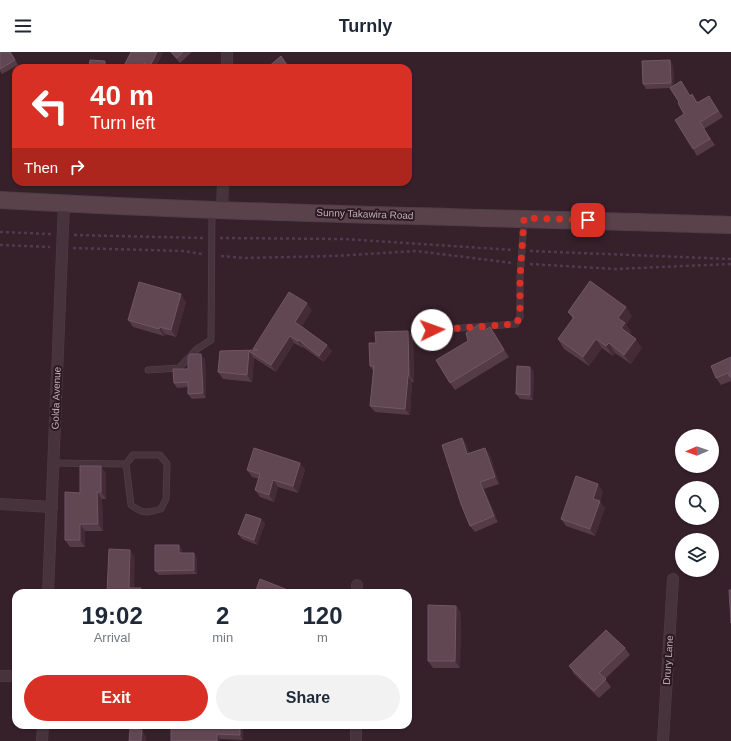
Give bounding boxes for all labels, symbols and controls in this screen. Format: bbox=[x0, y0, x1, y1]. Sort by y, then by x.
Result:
icon: menu bbox=[12, 15, 34, 37]
icon: heart bbox=[697, 15, 719, 37]
text: Turnly bbox=[339, 16, 392, 36]
icon: left bbox=[24, 80, 76, 132]
text: 40 m bbox=[90, 80, 154, 111]
text: Turn left bbox=[90, 113, 155, 133]
icon: right bbox=[66, 156, 88, 178]
text: Then bbox=[24, 159, 58, 176]
pin bbox=[571, 203, 605, 237]
street label: Sunny Takawira Road bbox=[316, 207, 414, 221]
icon: arrive bbox=[577, 209, 599, 231]
position arrow bbox=[411, 309, 453, 351]
street label: Golda Avenue bbox=[49, 366, 63, 430]
north arrow bbox=[675, 429, 719, 473]
map controls bbox=[675, 429, 719, 577]
button: search bbox=[675, 481, 719, 525]
button: layers bbox=[675, 533, 719, 577]
text: 19:02 bbox=[81, 602, 143, 629]
text: 2 bbox=[216, 602, 229, 629]
text: 120 bbox=[303, 602, 343, 629]
text: Arrival bbox=[94, 630, 131, 645]
text: min bbox=[212, 630, 233, 645]
text: m bbox=[317, 630, 328, 645]
street label: Drury Lane bbox=[661, 635, 675, 685]
button: Exit bbox=[24, 675, 208, 721]
button: Share bbox=[216, 675, 400, 721]

